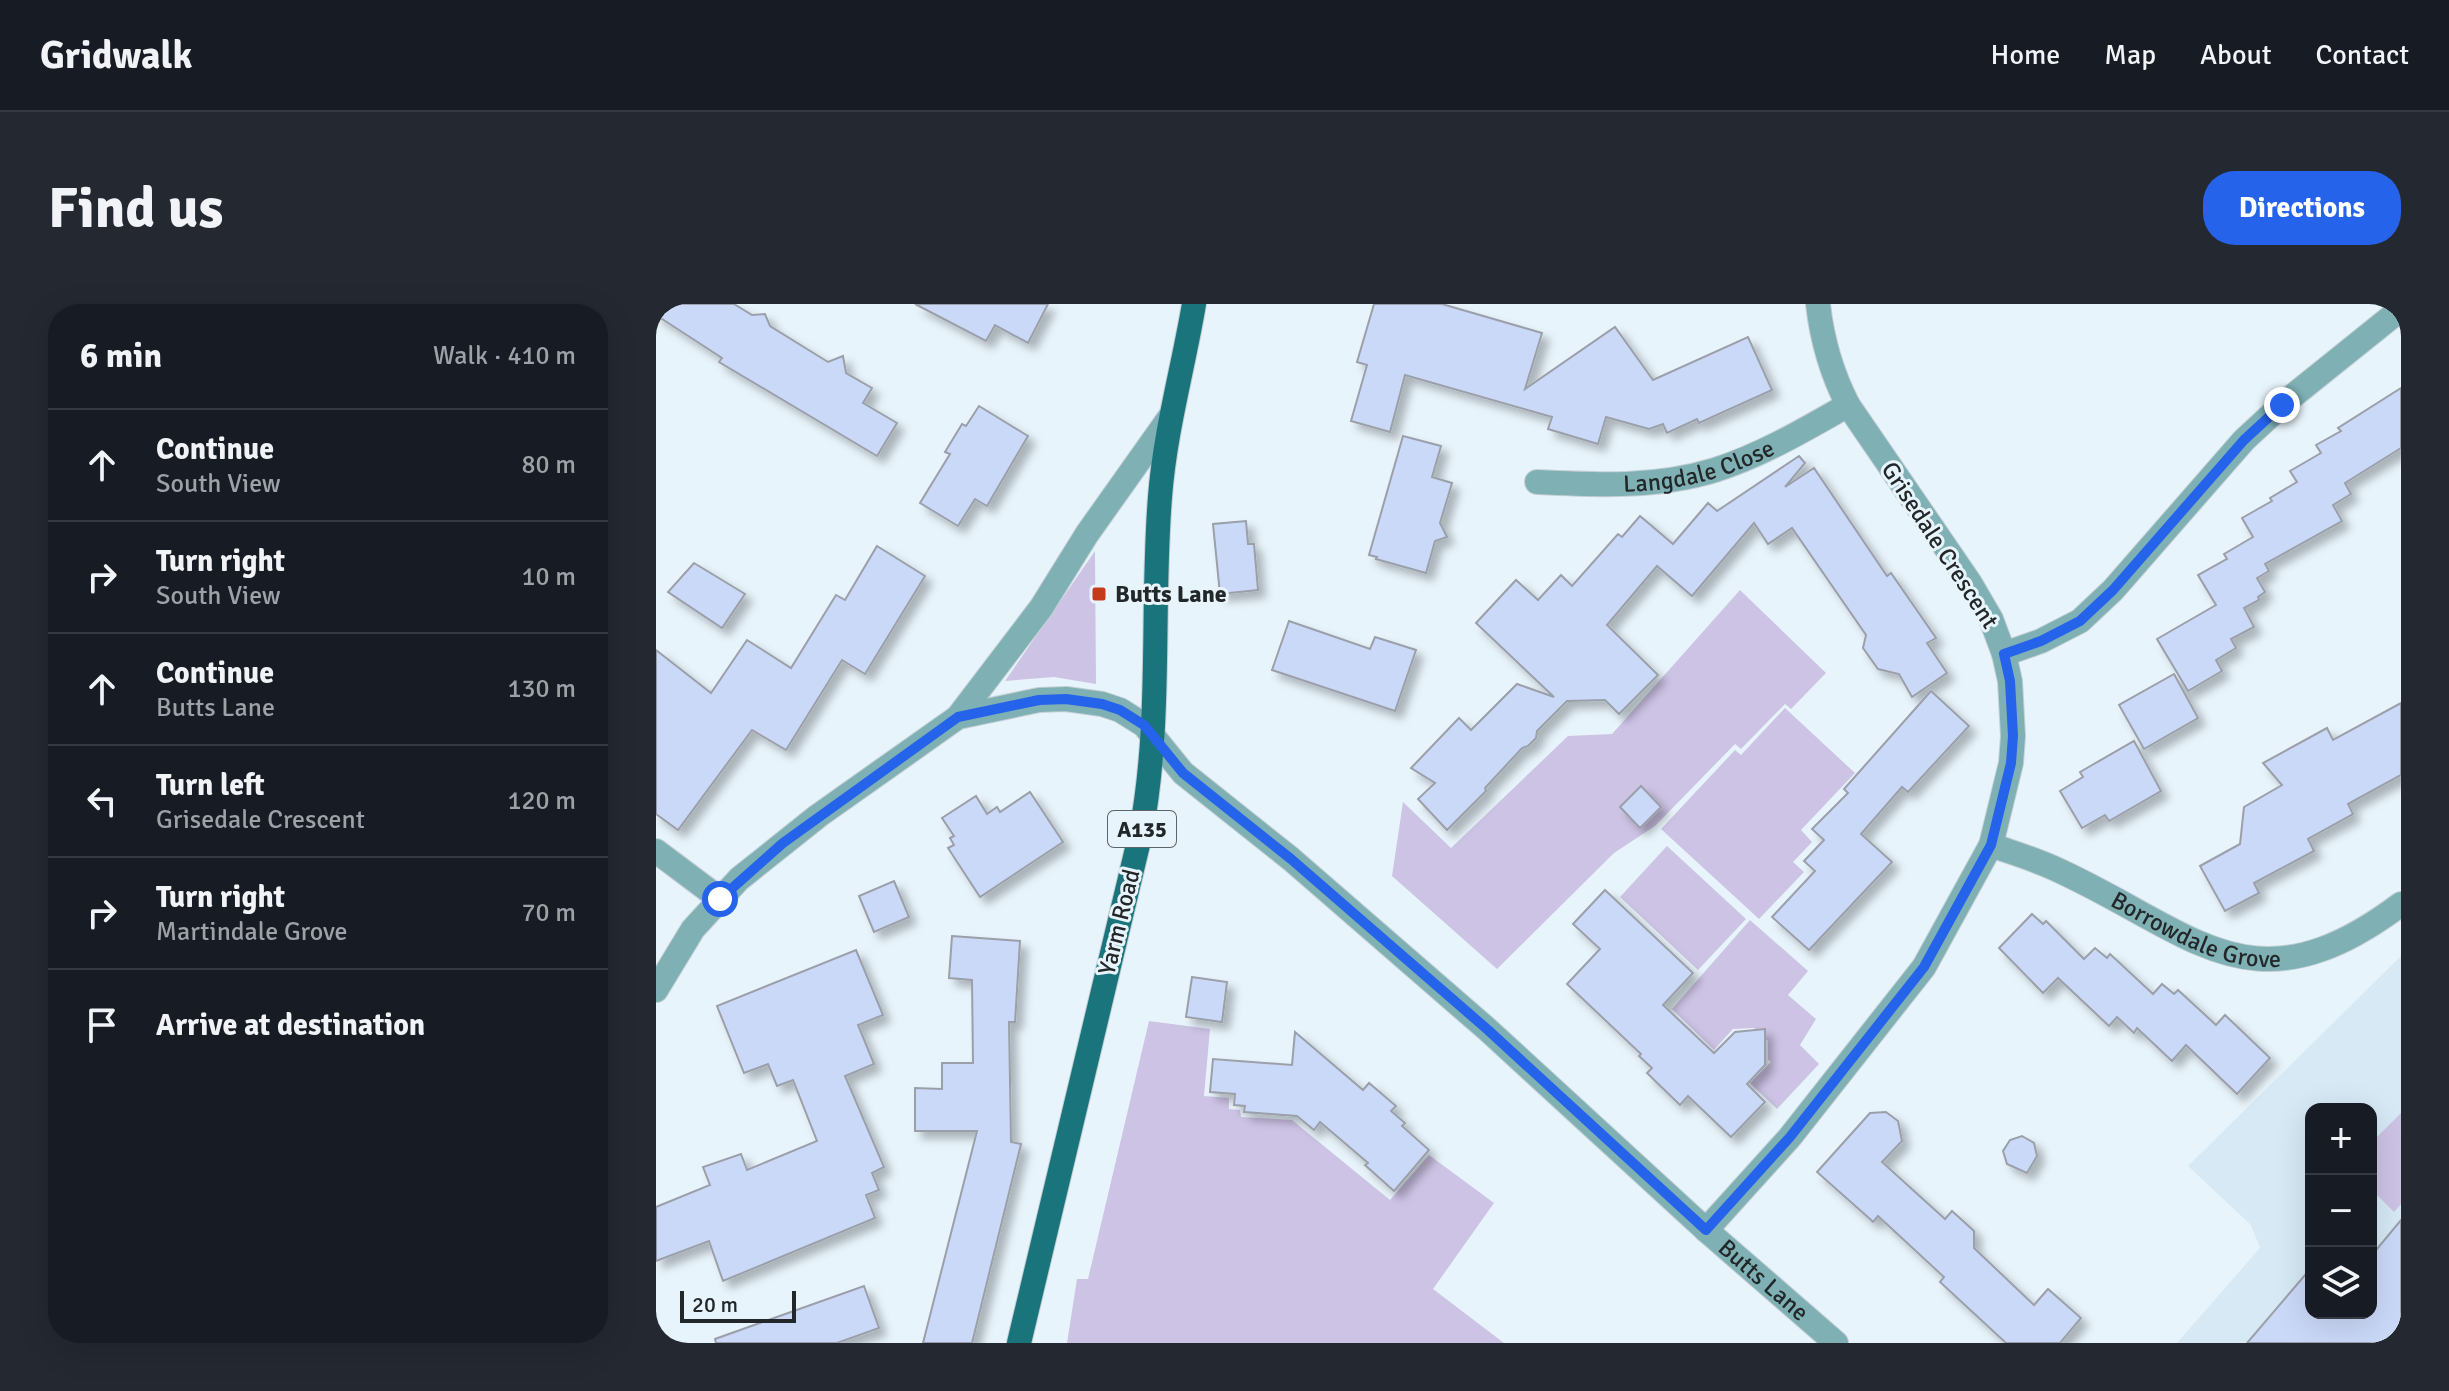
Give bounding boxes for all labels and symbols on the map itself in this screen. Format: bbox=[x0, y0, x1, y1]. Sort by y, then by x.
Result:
route end bbox=[2264, 387, 2300, 423]
street label: Langdale Close bbox=[1623, 433, 1779, 499]
street label: Grisedale Crescent bbox=[1875, 456, 2005, 634]
place label: Butts Lane bbox=[1115, 579, 1227, 609]
marker: Butts Lane bbox=[1090, 585, 1108, 603]
road number: A135 bbox=[1108, 811, 1176, 847]
street label: Yarm Road bbox=[1091, 866, 1147, 978]
route start bbox=[702, 881, 738, 917]
street label: Borrowdale Grove bbox=[2106, 885, 2282, 974]
street label: Butts Lane bbox=[1712, 1233, 1815, 1327]
scale bar bbox=[680, 1287, 796, 1323]

